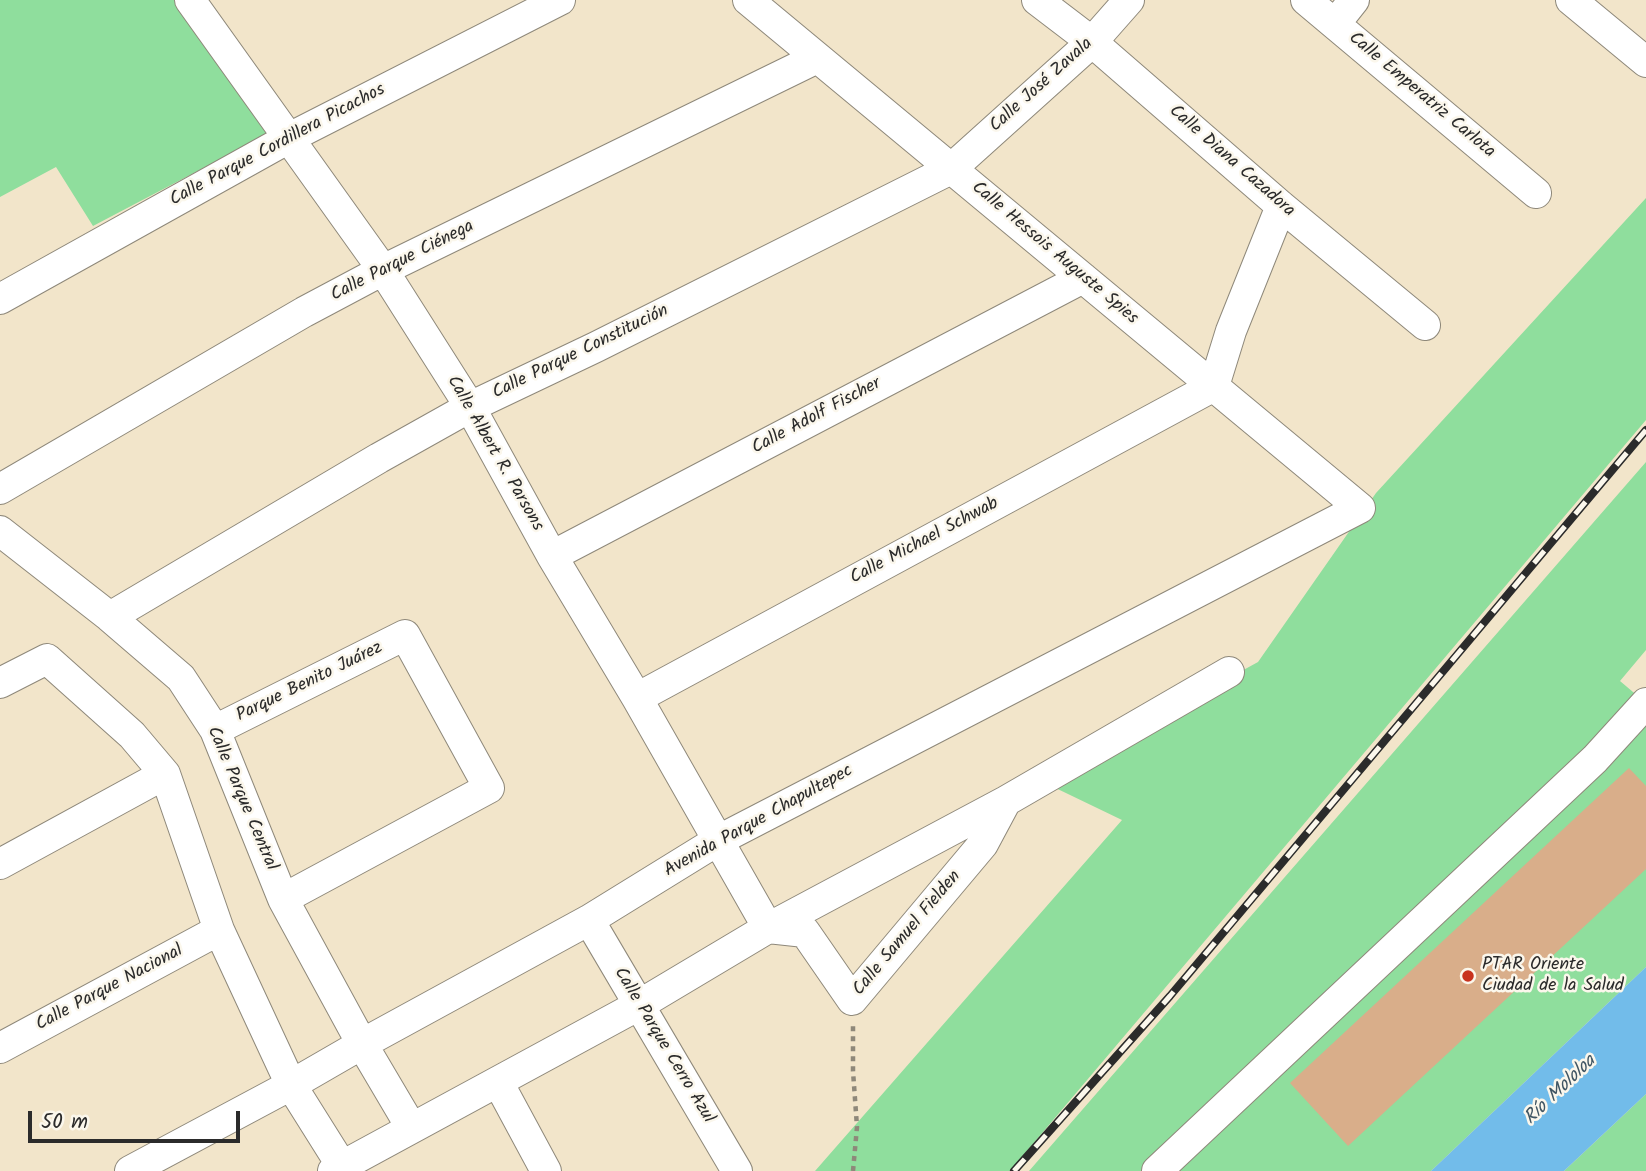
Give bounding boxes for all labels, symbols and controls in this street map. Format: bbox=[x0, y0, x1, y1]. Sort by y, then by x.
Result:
street label: Calle Emperatriz Carlota bbox=[1343, 28, 1499, 164]
street label: Calle José Zavala bbox=[986, 34, 1098, 138]
street label: Calle Parque Cordillera Picachos bbox=[167, 80, 389, 212]
street label: Calle Diana Cazadora bbox=[1164, 101, 1298, 223]
street label: Calle Hessois Auguste Spies bbox=[966, 178, 1142, 330]
street label: Calle Parque Ciénega bbox=[328, 217, 478, 307]
street label: Calle Parque Constitución bbox=[489, 301, 673, 405]
street label: Calle Albert R. Parsons bbox=[441, 373, 547, 535]
street label: Calle Adolf Fischer bbox=[749, 374, 885, 460]
street label: Calle Michael Schwab bbox=[847, 494, 1003, 590]
street label: Parque Benito Juárez bbox=[233, 638, 387, 728]
street label: Calle Parque Central bbox=[201, 724, 281, 874]
street label: Avenida Parque Chapultepec bbox=[661, 761, 857, 883]
street label: Calle Samuel Fielden bbox=[849, 867, 967, 1001]
street label: Calle Parque Nacional bbox=[33, 941, 187, 1037]
place label: PTAR Oriente Ciudad de la Salud bbox=[1482, 955, 1624, 998]
street label: Calle Parque Cerro Azul bbox=[608, 964, 718, 1128]
marker: PTAR Oriente Ciudad de la Salud bbox=[1460, 968, 1476, 984]
water label: Río Mololoa bbox=[1520, 1051, 1602, 1131]
scale bar bbox=[32, 1098, 243, 1142]
text: 50 m bbox=[41, 1106, 88, 1139]

